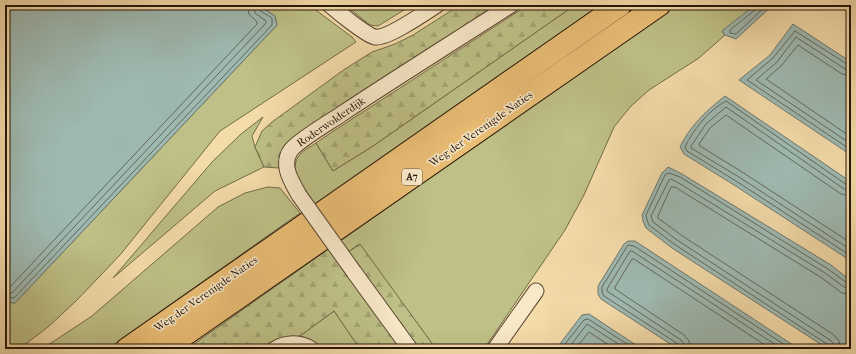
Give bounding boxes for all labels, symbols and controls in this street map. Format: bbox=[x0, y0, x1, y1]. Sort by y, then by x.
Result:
street label: Weg der Verenigde Naties bbox=[426, 88, 535, 170]
street label: Roderwolderdijk bbox=[294, 94, 368, 150]
road number: A7 bbox=[402, 169, 422, 185]
street label: Weg der Verenigde Naties bbox=[151, 253, 260, 335]

